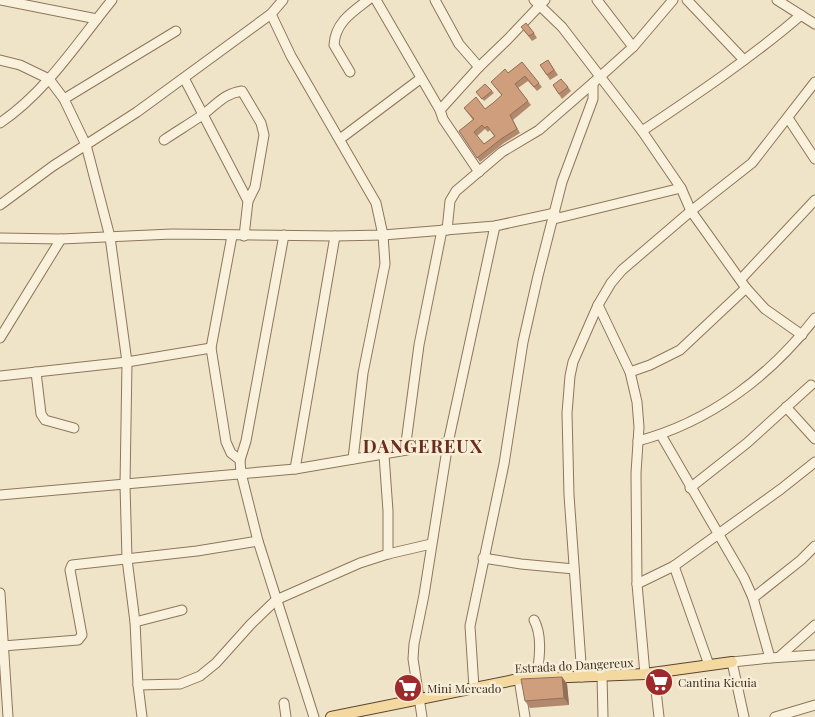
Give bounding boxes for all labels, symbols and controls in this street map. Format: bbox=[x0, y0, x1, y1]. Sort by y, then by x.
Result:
district label: DANGEREUX bbox=[363, 434, 483, 458]
street label: Estrada do Dangereux bbox=[514, 654, 635, 676]
supermarket icon: Cantina Kicuia bbox=[644, 667, 674, 697]
supermarket icon: Mini Mercado bbox=[393, 673, 423, 703]
place label: Cantina Kicuia bbox=[678, 674, 757, 690]
place label: Mini Mercado bbox=[427, 680, 502, 696]

